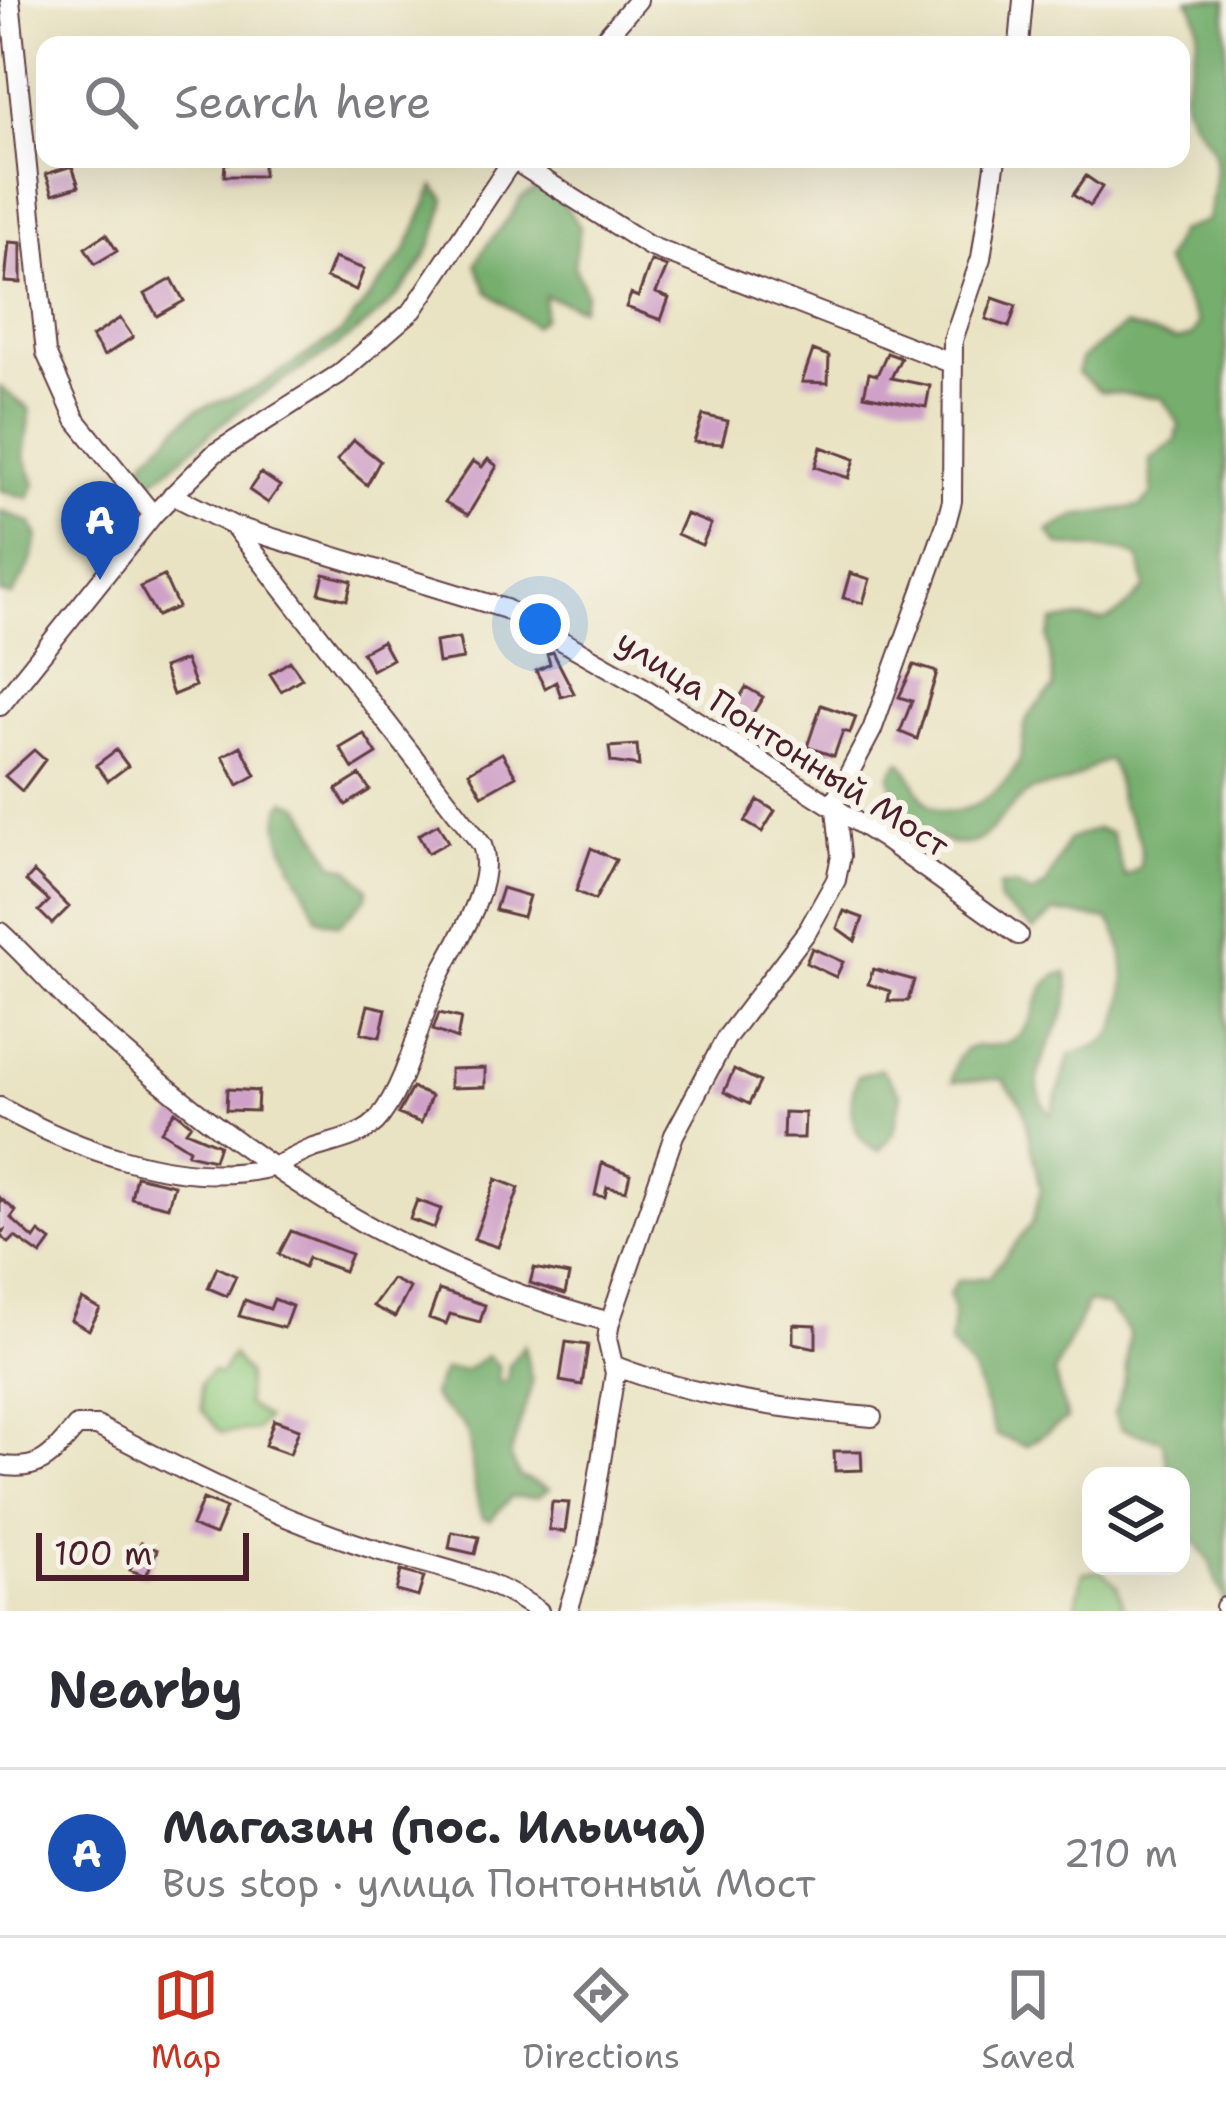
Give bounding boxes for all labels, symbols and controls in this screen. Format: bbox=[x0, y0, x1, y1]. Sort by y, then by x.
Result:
search box bbox=[36, 36, 1190, 168]
icon: search bbox=[78, 69, 144, 135]
text: Search here bbox=[174, 72, 431, 132]
pin: A bbox=[61, 481, 139, 580]
your location bbox=[510, 594, 570, 654]
street label: улица Понтонный Мост bbox=[608, 618, 958, 868]
map controls bbox=[1082, 1467, 1190, 1575]
button: layers bbox=[1082, 1467, 1190, 1575]
scale bar bbox=[36, 1527, 249, 1580]
text: 100 m bbox=[54, 1531, 153, 1576]
text: Nearby bbox=[48, 1655, 243, 1723]
text: Магазин (пос. Ильича) bbox=[162, 1797, 706, 1857]
text: A bbox=[72, 1827, 102, 1879]
text: 210 m bbox=[1063, 1827, 1178, 1879]
text: Bus stop · улица Понтонный Мост bbox=[162, 1857, 815, 1909]
tab: Map bbox=[151, 1962, 221, 2079]
tab: Directions bbox=[523, 1962, 680, 2079]
tab: Saved bbox=[982, 1962, 1075, 2079]

